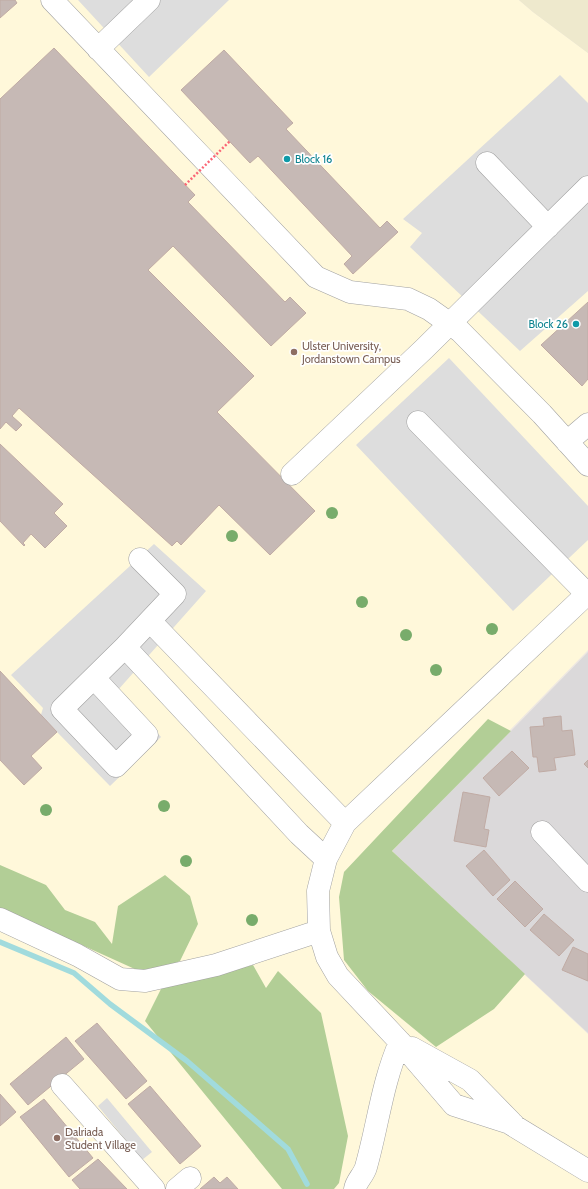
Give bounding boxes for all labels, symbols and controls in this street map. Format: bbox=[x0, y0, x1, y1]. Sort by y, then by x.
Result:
place label: Block 16 bbox=[295, 152, 332, 166]
marker: Block 16 bbox=[282, 154, 292, 164]
place label: Block 26 bbox=[528, 317, 568, 331]
marker: Block 26 bbox=[571, 319, 581, 329]
place label: Ulster University, Jordanstown Campus bbox=[301, 339, 401, 366]
marker: Ulster University, Jordanstown Campus bbox=[289, 347, 299, 357]
place label: Dalriada Student Village bbox=[65, 1125, 136, 1152]
marker: Dalriada Student Village bbox=[52, 1133, 62, 1143]

